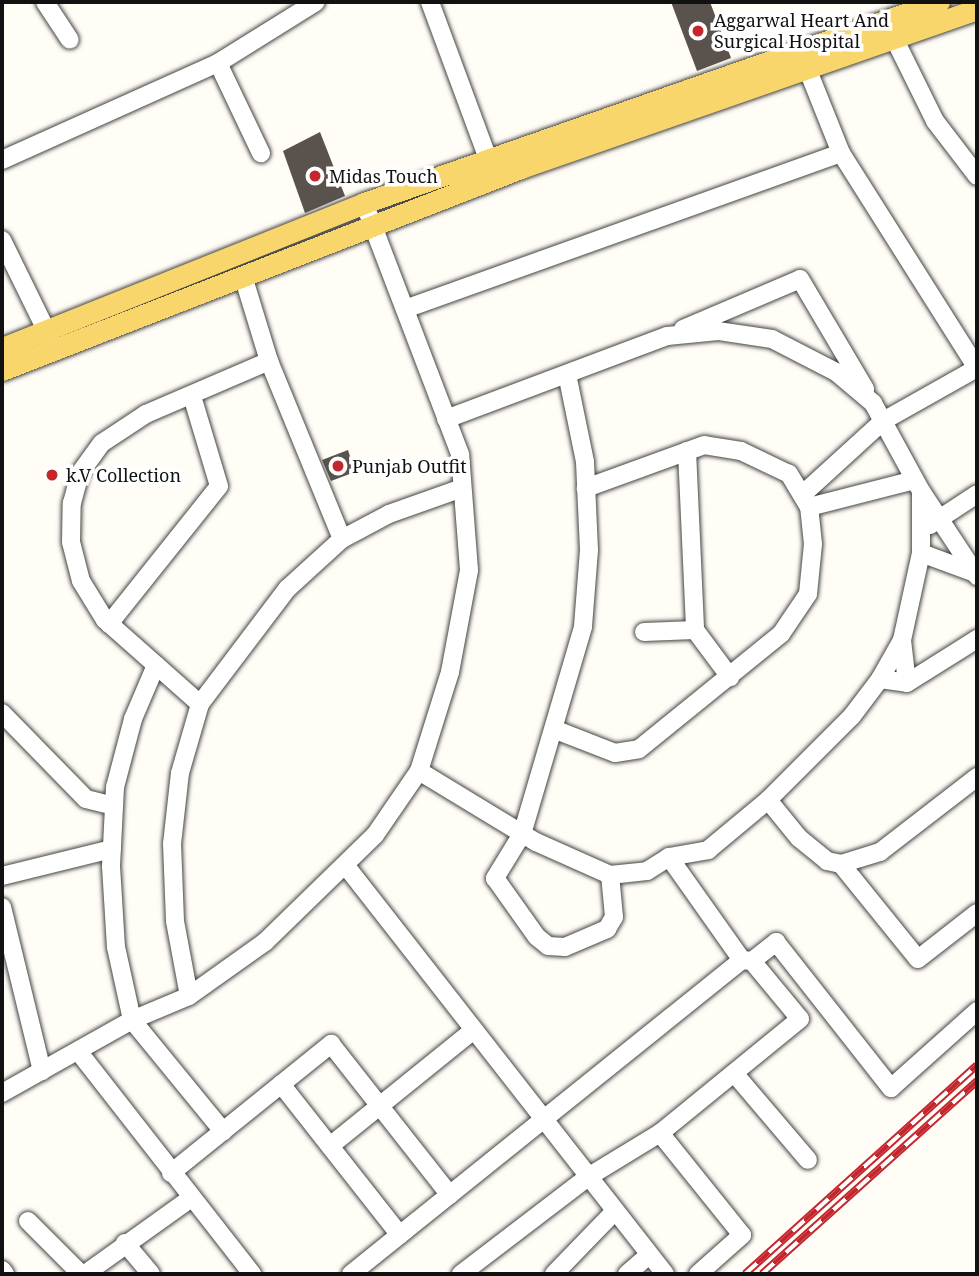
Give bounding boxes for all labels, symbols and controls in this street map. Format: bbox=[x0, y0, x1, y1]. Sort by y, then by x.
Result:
place label: Aggarwal Heart And Surgical Hospital bbox=[714, 10, 889, 52]
marker: Aggarwal Heart And Surgical Hospital bbox=[688, 21, 708, 41]
place label: Midas Touch bbox=[329, 165, 438, 187]
marker: Midas Touch bbox=[307, 168, 323, 184]
place label: Punjab Outfit bbox=[352, 455, 467, 477]
marker: Punjab Outfit bbox=[330, 458, 346, 474]
place label: k.V Collection bbox=[66, 464, 181, 486]
marker: k.V Collection bbox=[44, 467, 60, 483]

